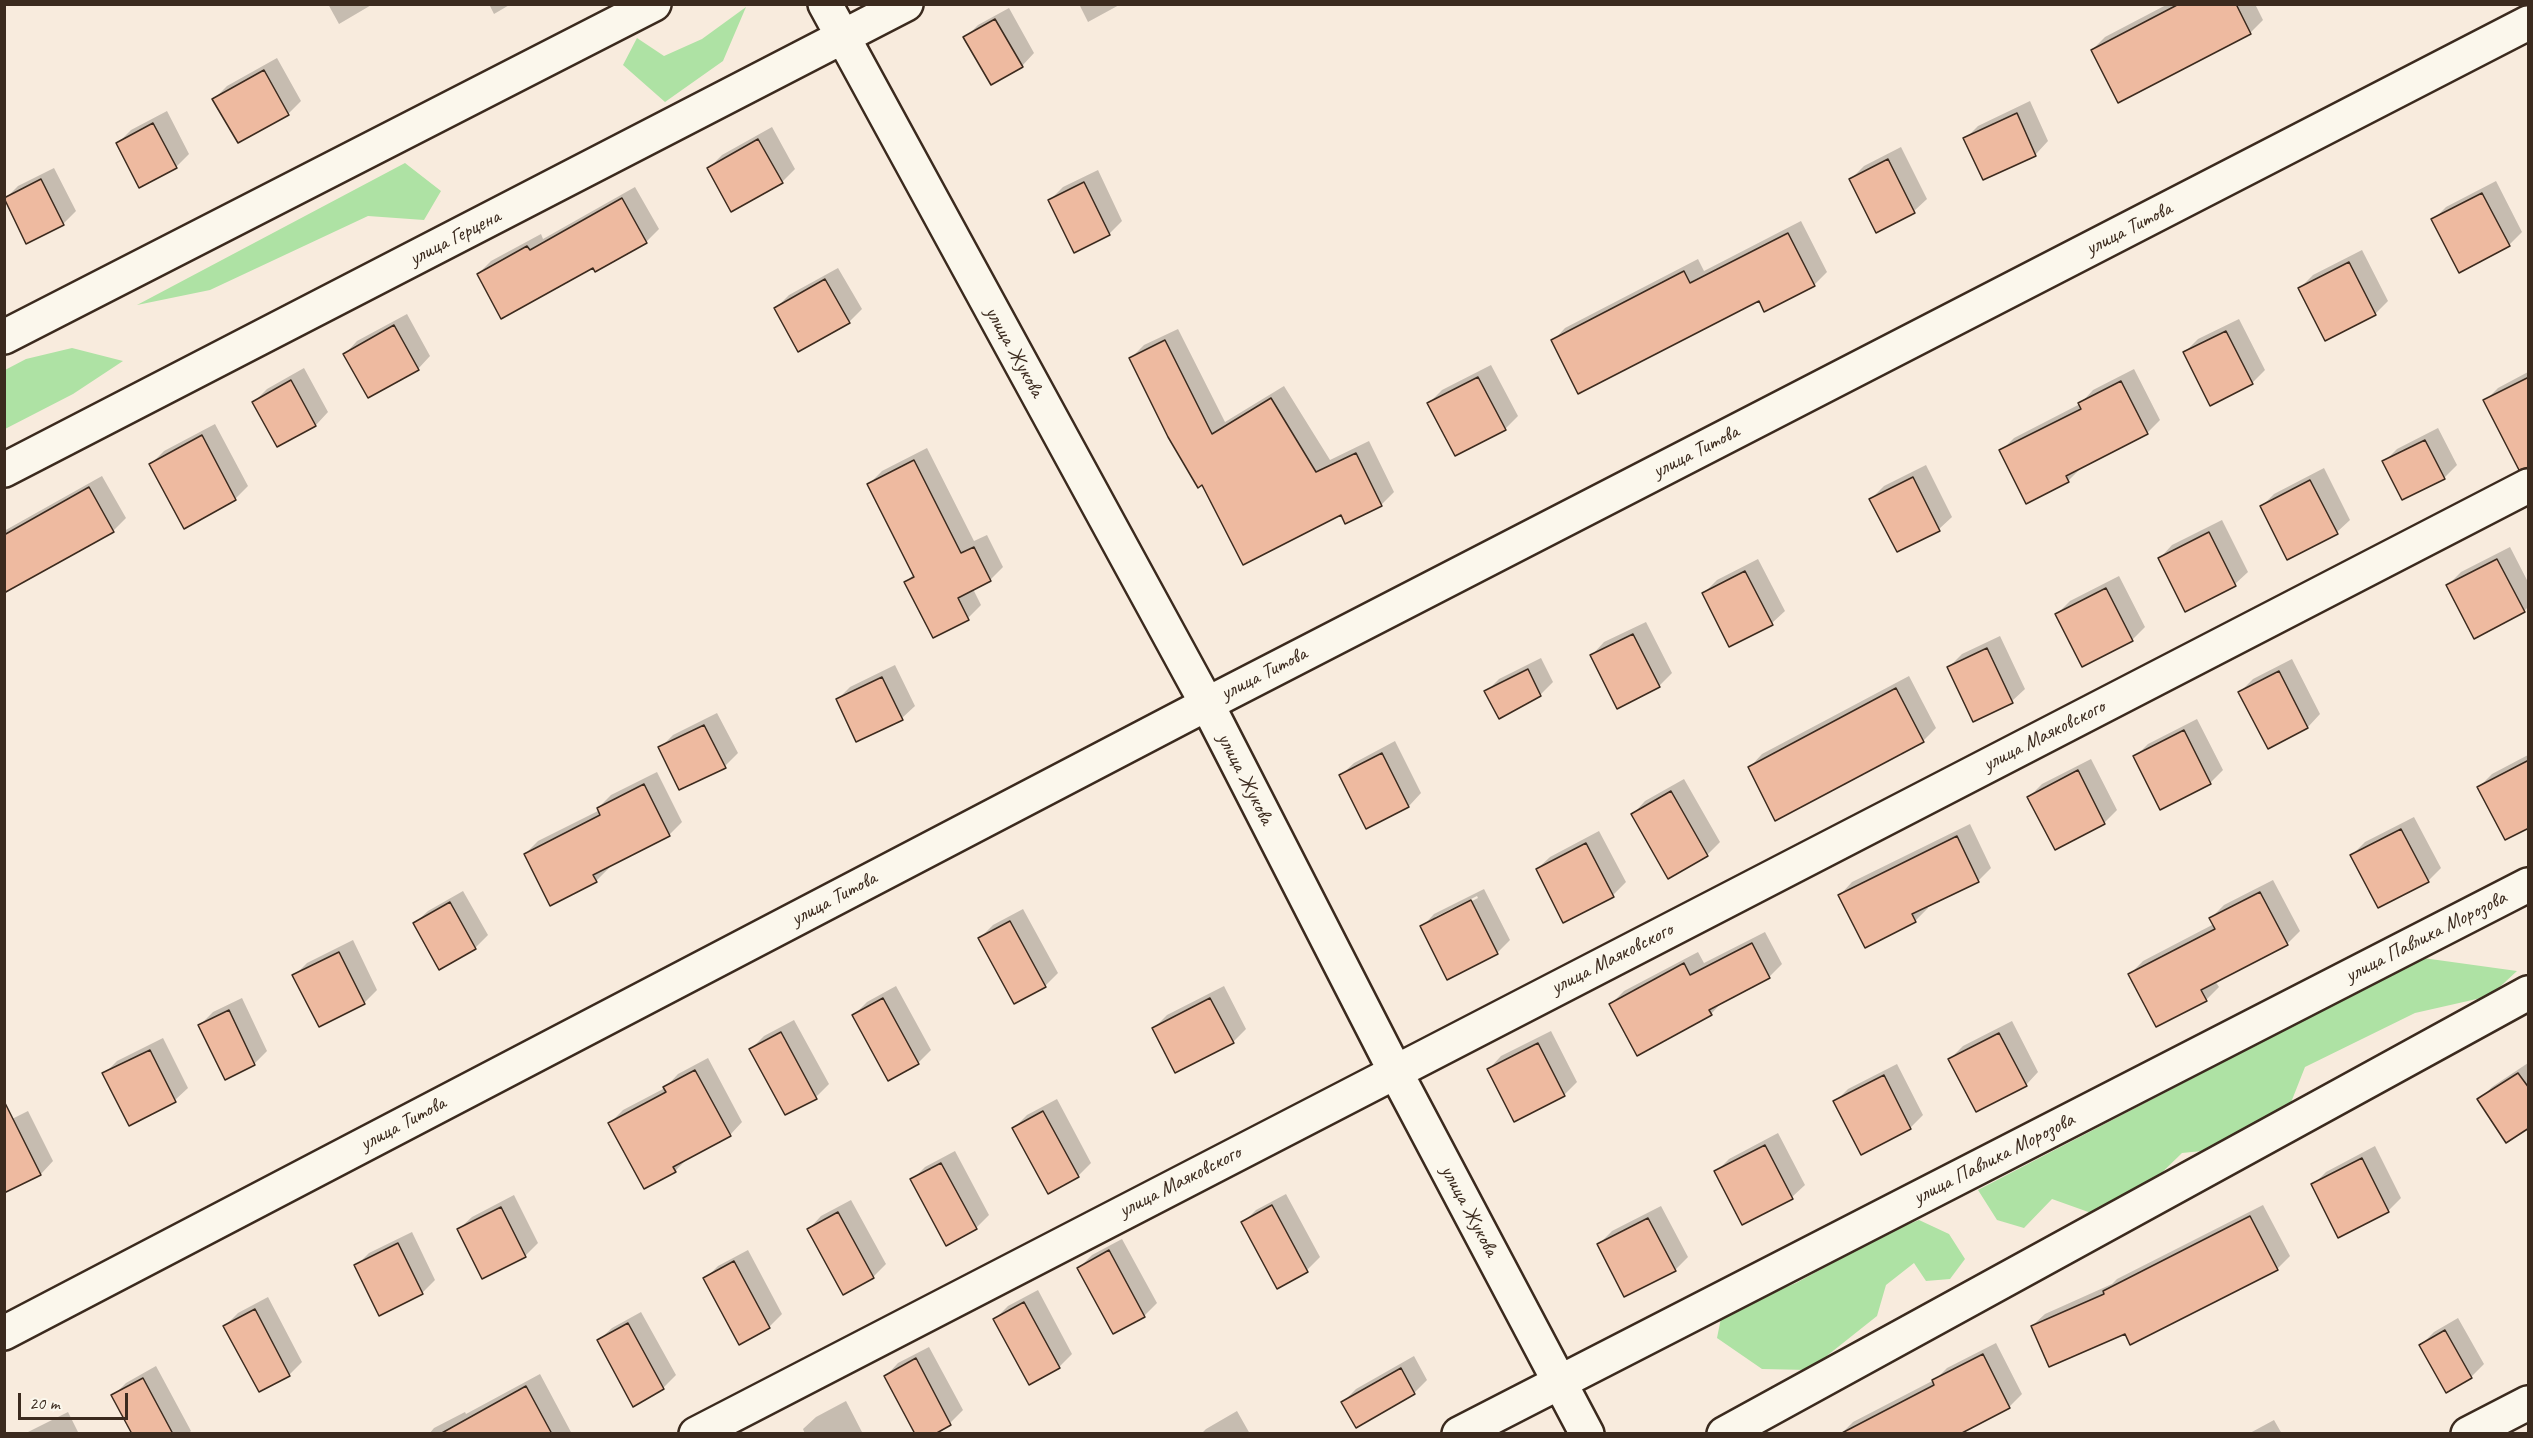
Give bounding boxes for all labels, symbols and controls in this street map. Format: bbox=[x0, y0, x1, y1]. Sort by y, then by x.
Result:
street label: улица Титова bbox=[2082, 197, 2176, 261]
street label: улица Герцена bbox=[405, 204, 505, 272]
street label: улица Жукова bbox=[979, 302, 1049, 402]
street label: улица Титова bbox=[1649, 420, 1743, 484]
street label: улица Титова bbox=[1217, 642, 1311, 706]
street label: улица Маяковского bbox=[1979, 694, 2109, 778]
street label: улица Жукова bbox=[1211, 729, 1279, 829]
street label: улица Титова bbox=[787, 866, 881, 932]
street label: улица Павлика Морозова bbox=[2341, 885, 2511, 989]
street label: улица Маяковского bbox=[1547, 917, 1677, 1001]
street label: улица Титова bbox=[356, 1091, 450, 1157]
street label: улица Павлика Морозова bbox=[1909, 1107, 2079, 1211]
street label: улица Маяковского bbox=[1115, 1140, 1245, 1224]
street label: улица Жукова bbox=[1434, 1161, 1504, 1261]
scale bar bbox=[21, 1381, 130, 1419]
text: 20 m bbox=[29, 1392, 60, 1414]

